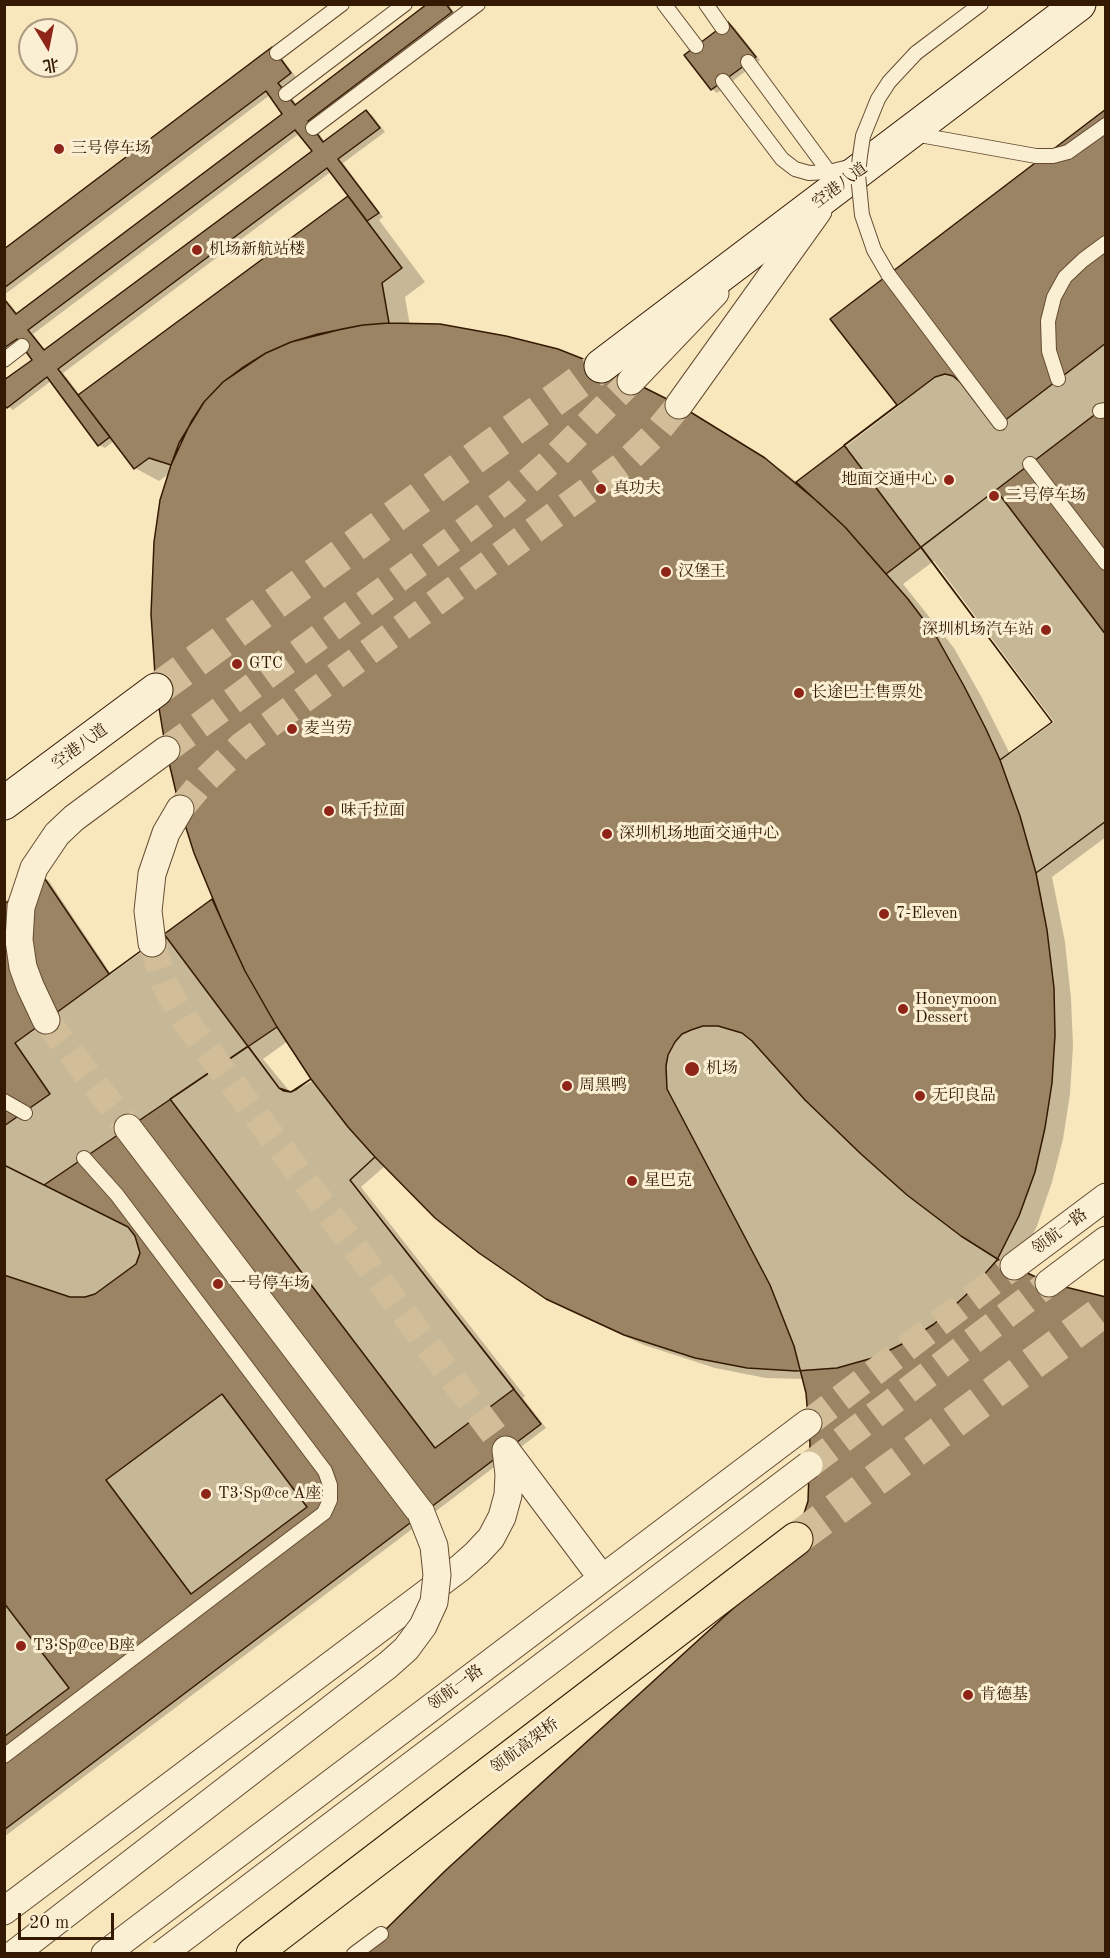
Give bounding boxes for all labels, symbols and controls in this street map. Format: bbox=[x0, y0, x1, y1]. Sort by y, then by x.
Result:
north arrow bbox=[18, 18, 78, 78]
text: 北 bbox=[42, 54, 60, 73]
place label: 三号停车场 bbox=[71, 139, 151, 159]
marker: 三号停车场 bbox=[52, 142, 66, 156]
street label: 空港八道 bbox=[809, 159, 871, 213]
place label: 机场新航站楼 bbox=[209, 240, 305, 260]
marker: 机场新航站楼 bbox=[190, 243, 204, 257]
place label: 地面交通中心 bbox=[841, 470, 937, 490]
marker: 地面交通中心 bbox=[942, 473, 956, 487]
place label: 真功夫 bbox=[613, 479, 661, 499]
marker: 真功夫 bbox=[594, 482, 608, 496]
place label: 二号停车场 bbox=[1006, 486, 1086, 506]
marker: 二号停车场 bbox=[987, 489, 1001, 503]
place label: 汉堡王 bbox=[678, 562, 726, 582]
marker: 汉堡王 bbox=[659, 565, 673, 579]
place label: 深圳机场汽车站 bbox=[922, 620, 1034, 640]
marker: 深圳机场汽车站 bbox=[1039, 623, 1053, 637]
place label: GTC bbox=[249, 654, 283, 674]
marker: GTC bbox=[230, 657, 244, 671]
place label: 长途巴士售票处 bbox=[811, 683, 923, 703]
marker: 长途巴士售票处 bbox=[792, 686, 806, 700]
place label: 麦当劳 bbox=[304, 719, 352, 739]
street label: 空港八道 bbox=[48, 720, 112, 774]
marker: 麦当劳 bbox=[285, 722, 299, 736]
place label: 味千拉面 bbox=[341, 801, 405, 821]
marker: 味千拉面 bbox=[322, 804, 336, 818]
place label: 深圳机场地面交通中心 bbox=[619, 824, 779, 844]
marker: 深圳机场地面交通中心 bbox=[600, 827, 614, 841]
place label: 7-Eleven bbox=[896, 904, 958, 924]
marker: 7-Eleven bbox=[877, 907, 891, 921]
place label: Honeymoon Dessert bbox=[915, 990, 997, 1028]
marker: Honeymoon Dessert bbox=[896, 1002, 910, 1016]
place label: 机场 bbox=[706, 1059, 738, 1079]
marker: 机场 bbox=[683, 1060, 701, 1078]
place label: 周黑鸭 bbox=[579, 1076, 627, 1096]
marker: 周黑鸭 bbox=[560, 1079, 574, 1093]
place label: 无印良品 bbox=[932, 1086, 996, 1106]
marker: 无印良品 bbox=[913, 1089, 927, 1103]
place label: 星巴克 bbox=[644, 1171, 692, 1191]
marker: 星巴克 bbox=[625, 1174, 639, 1188]
street label: 领航一路 bbox=[1029, 1205, 1091, 1259]
place label: 一号停车场 bbox=[230, 1274, 310, 1294]
marker: 一号停车场 bbox=[211, 1277, 225, 1291]
place label: T3·Sp@ce A座 bbox=[218, 1484, 322, 1504]
marker: T3·Sp@ce A座 bbox=[199, 1487, 213, 1501]
place label: T3·Sp@ce B座 bbox=[33, 1636, 135, 1656]
marker: T3·Sp@ce B座 bbox=[14, 1639, 28, 1653]
street label: 领航一路 bbox=[425, 1661, 487, 1715]
place label: 肯德基 bbox=[980, 1685, 1028, 1705]
marker: 肯德基 bbox=[961, 1688, 975, 1702]
street label: 领航高架桥 bbox=[487, 1714, 563, 1778]
scale bar bbox=[21, 1901, 117, 1939]
text: 20 m bbox=[29, 1914, 69, 1932]

